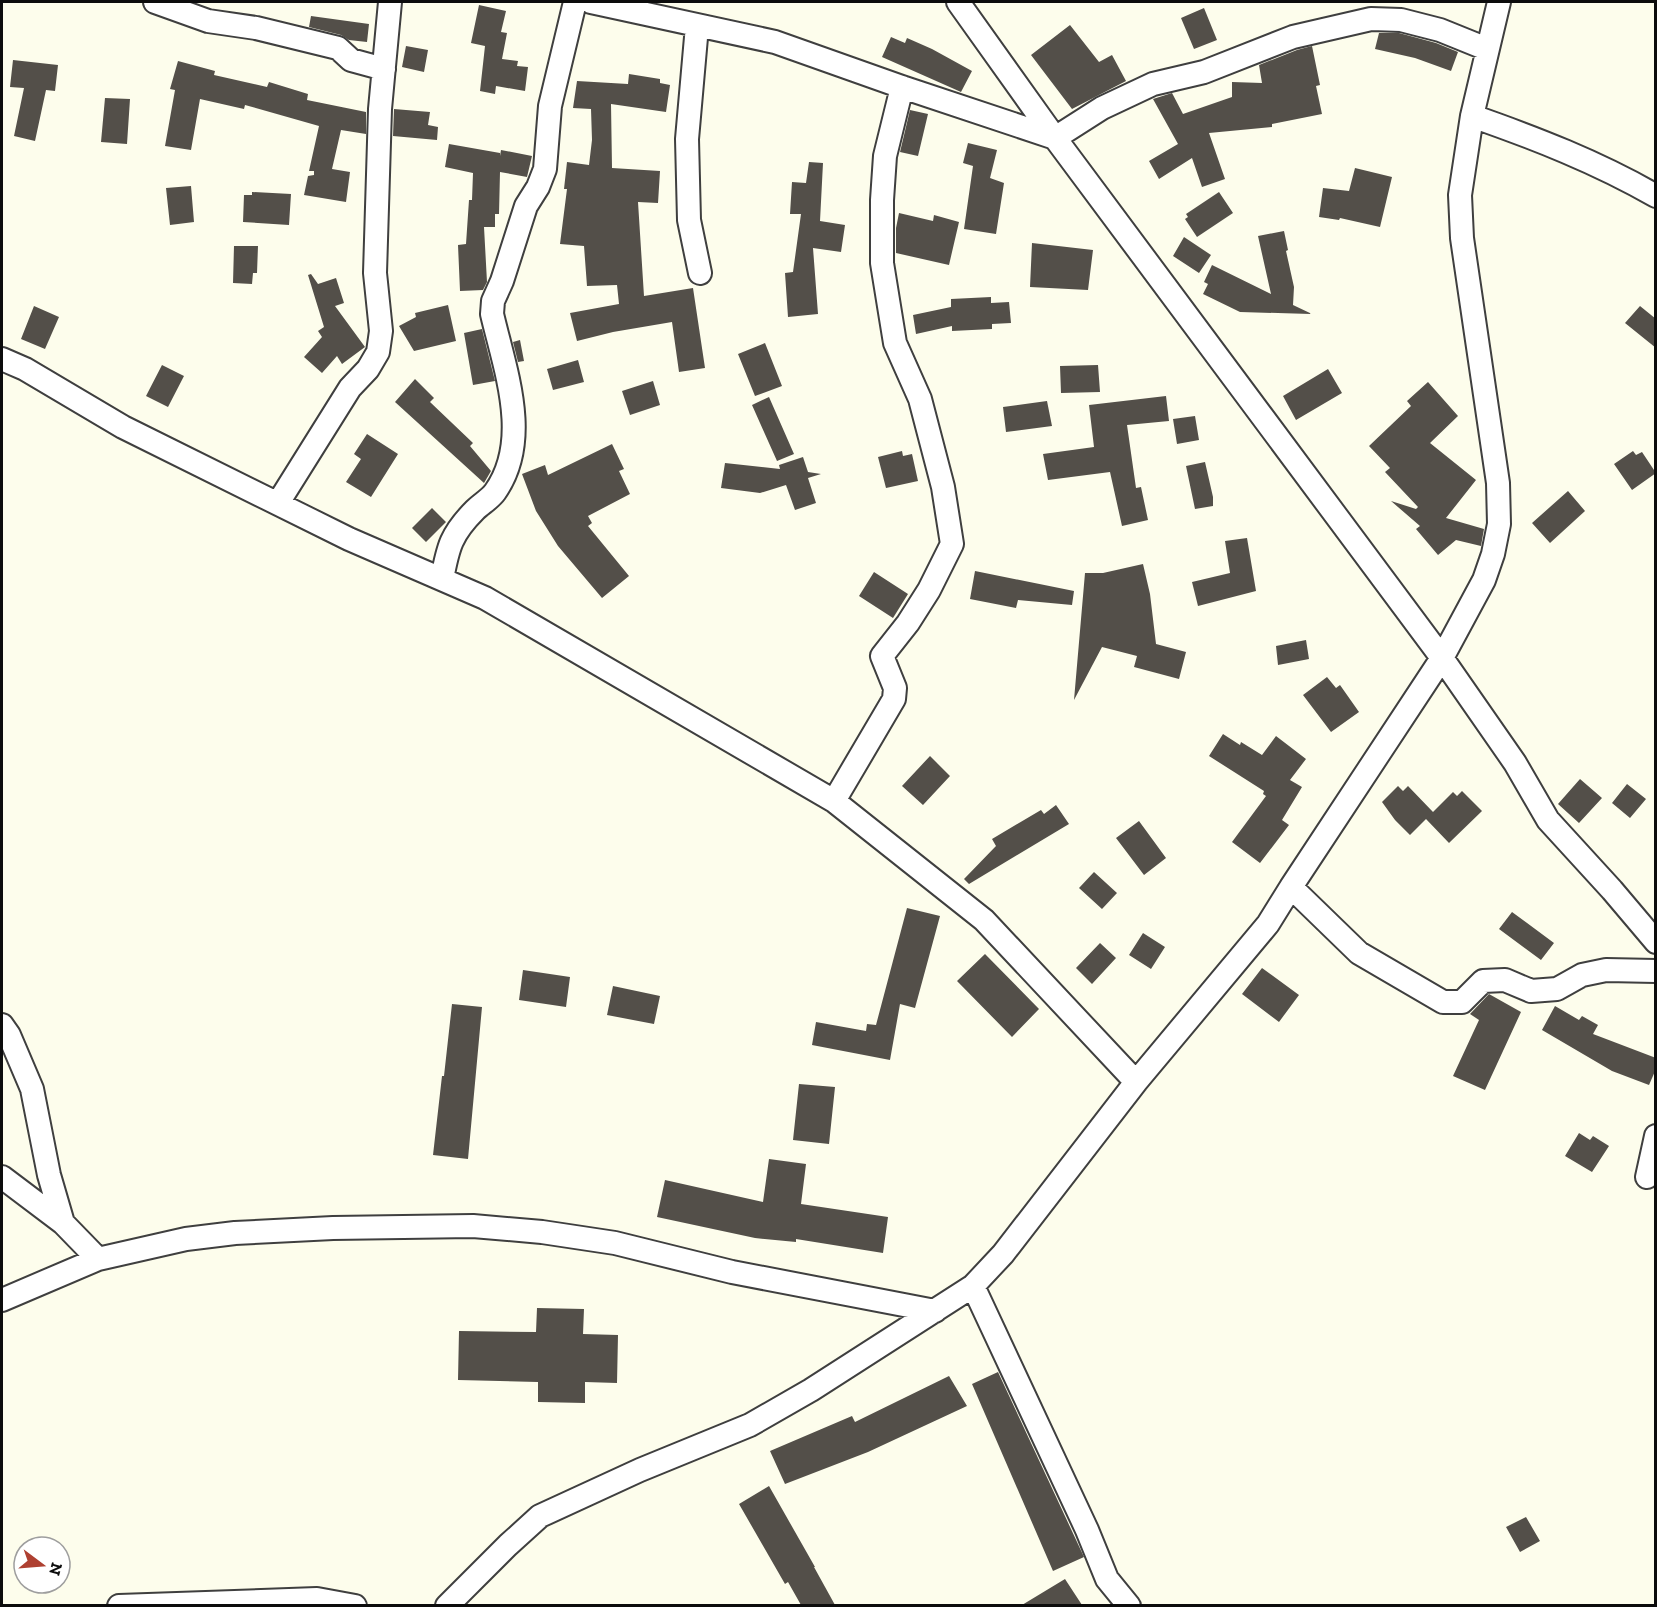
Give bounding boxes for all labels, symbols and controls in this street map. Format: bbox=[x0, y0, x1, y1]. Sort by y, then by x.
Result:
north arrow bbox=[12, 1535, 72, 1595]
text: N bbox=[45, 1561, 67, 1577]

